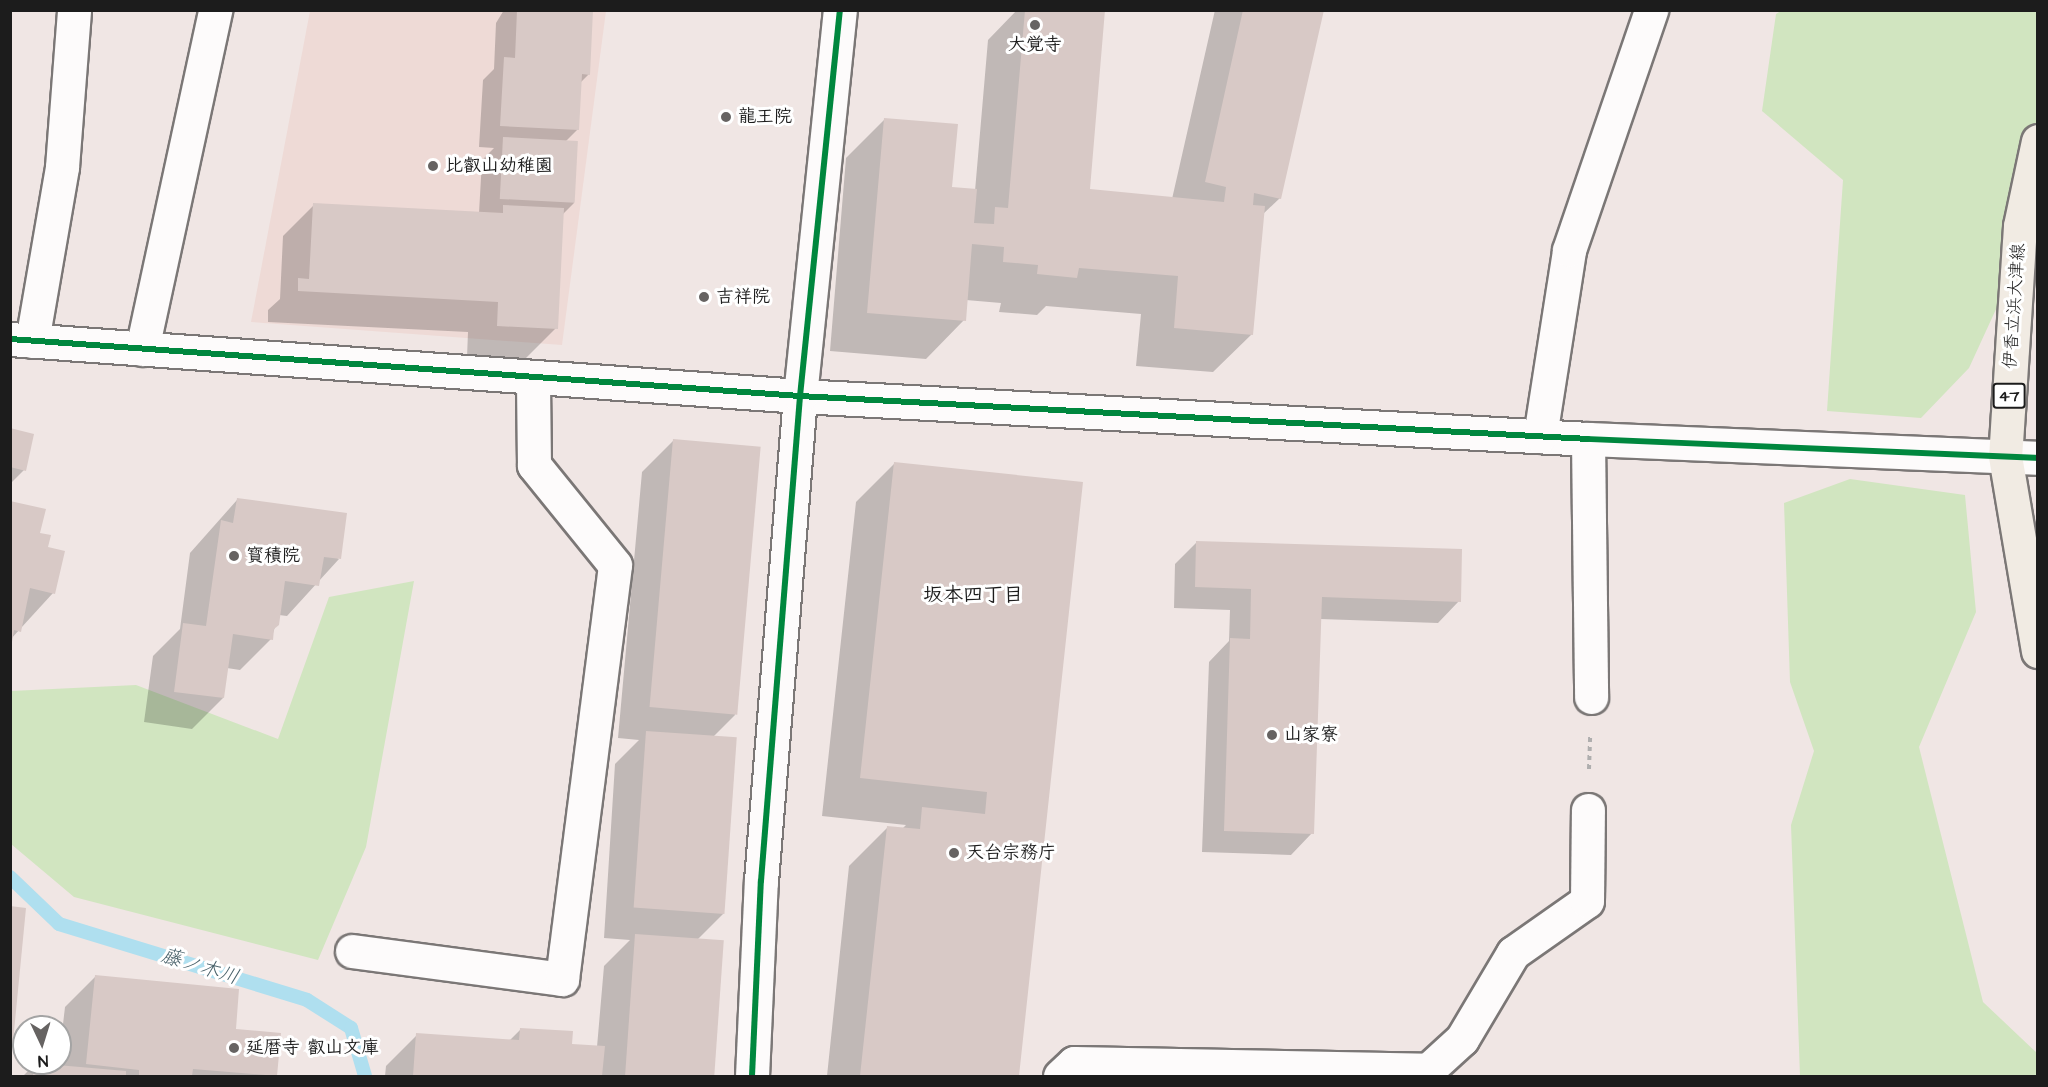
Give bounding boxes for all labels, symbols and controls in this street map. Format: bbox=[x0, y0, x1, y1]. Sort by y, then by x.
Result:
marker: 大覚寺 bbox=[1028, 18, 1042, 32]
place label: 大覚寺 bbox=[1008, 34, 1062, 56]
place label: 龍王院 bbox=[738, 106, 792, 128]
marker: 龍王院 bbox=[719, 110, 733, 124]
place label: 比叡山幼稚園 bbox=[445, 155, 553, 177]
marker: 比叡山幼稚園 bbox=[426, 159, 440, 173]
street label: 伊香立浜大津線 bbox=[2000, 242, 2030, 370]
place label: 吉祥院 bbox=[716, 286, 770, 308]
marker: 吉祥院 bbox=[697, 290, 711, 304]
road number: 47 bbox=[1992, 383, 2026, 409]
place label: 寳積院 bbox=[246, 545, 300, 567]
marker: 寳積院 bbox=[227, 549, 241, 563]
district label: 坂本四丁目 bbox=[923, 583, 1023, 607]
place label: 山家寮 bbox=[1284, 724, 1338, 746]
marker: 山家寮 bbox=[1265, 728, 1279, 742]
place label: 天台宗務庁 bbox=[966, 842, 1056, 864]
marker: 天台宗務庁 bbox=[947, 846, 961, 860]
water label: 藤ノ木川 bbox=[158, 944, 242, 990]
north arrow bbox=[12, 1015, 72, 1075]
place label: 延暦寺 叡山文庫 bbox=[246, 1037, 379, 1059]
marker: 延暦寺 叡山文庫 bbox=[227, 1041, 241, 1055]
text: N bbox=[37, 1050, 49, 1072]

